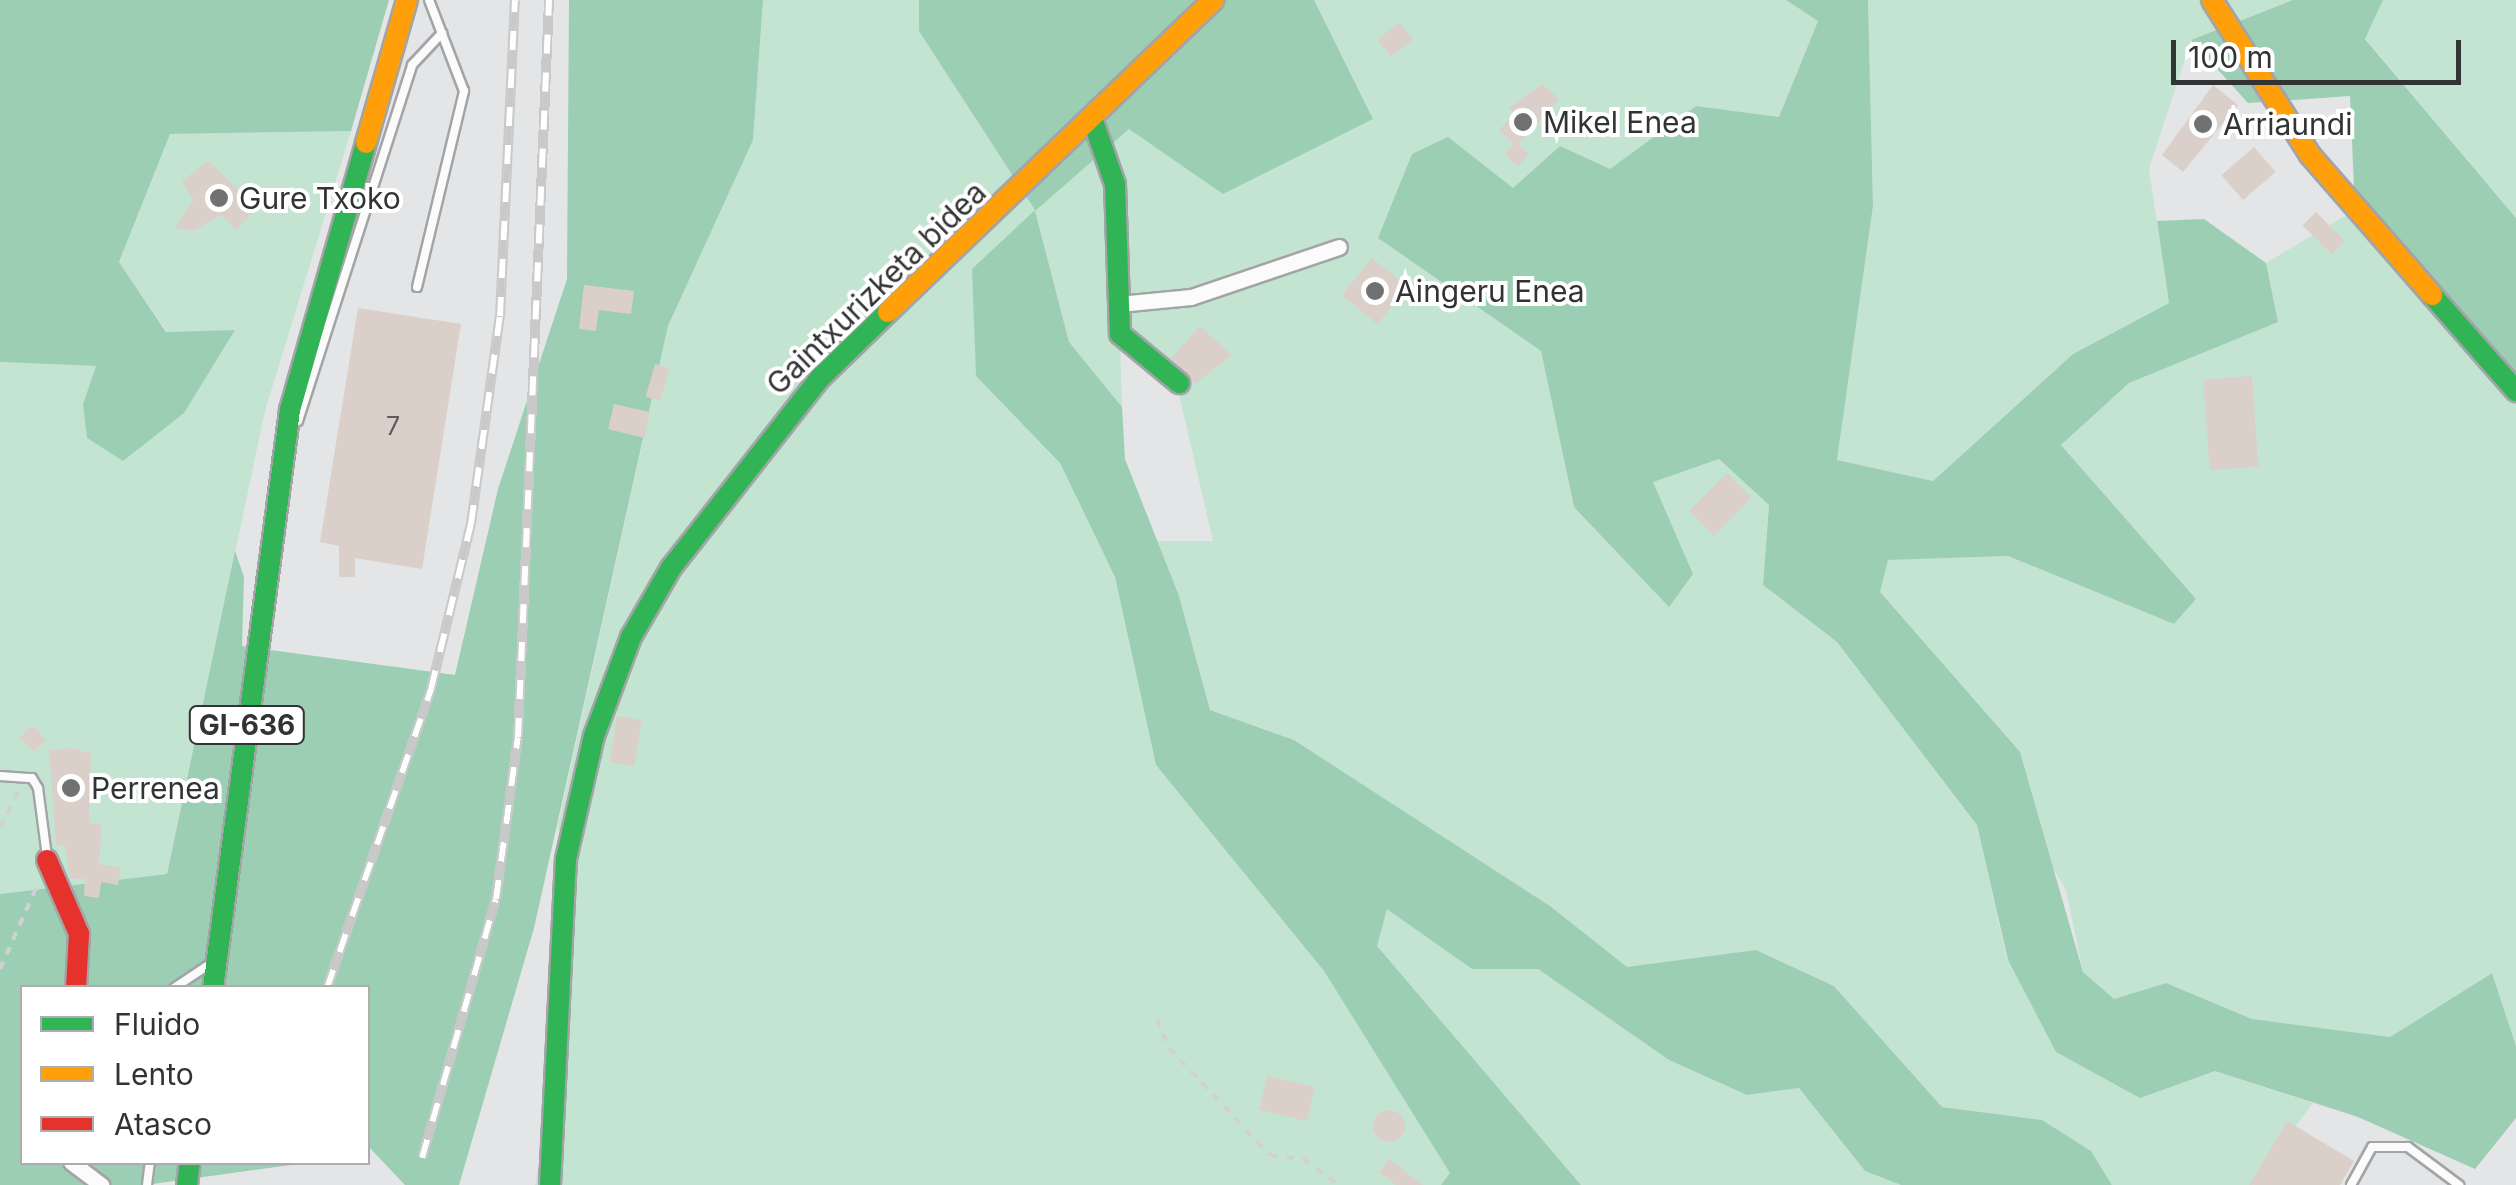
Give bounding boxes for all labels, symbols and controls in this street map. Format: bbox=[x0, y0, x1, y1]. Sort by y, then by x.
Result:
scale bar bbox=[2176, 20, 2466, 82]
text: 100 m bbox=[2188, 39, 2273, 75]
place label: Mikel Enea bbox=[1543, 104, 1697, 140]
place label: Arriaundi bbox=[2223, 106, 2352, 142]
marker: Mikel Enea bbox=[1512, 111, 1534, 133]
marker: Arriaundi bbox=[2192, 113, 2214, 135]
street label: Gaintxurizketa bidea bbox=[759, 174, 993, 402]
place label: Gure Txoko bbox=[239, 180, 401, 216]
marker: Gure Txoko bbox=[208, 187, 230, 209]
place label: Aingeru Enea bbox=[1395, 273, 1585, 309]
marker: Aingeru Enea bbox=[1364, 280, 1386, 302]
house number: 7 bbox=[386, 411, 400, 441]
road number: GI-636 bbox=[187, 702, 307, 748]
place label: Perrenea bbox=[91, 770, 220, 806]
marker: Perrenea bbox=[60, 777, 82, 799]
legend bbox=[20, 985, 370, 1165]
text: Fluido bbox=[114, 1006, 200, 1042]
text: Lento bbox=[114, 1056, 194, 1092]
text: Atasco bbox=[114, 1106, 212, 1142]

